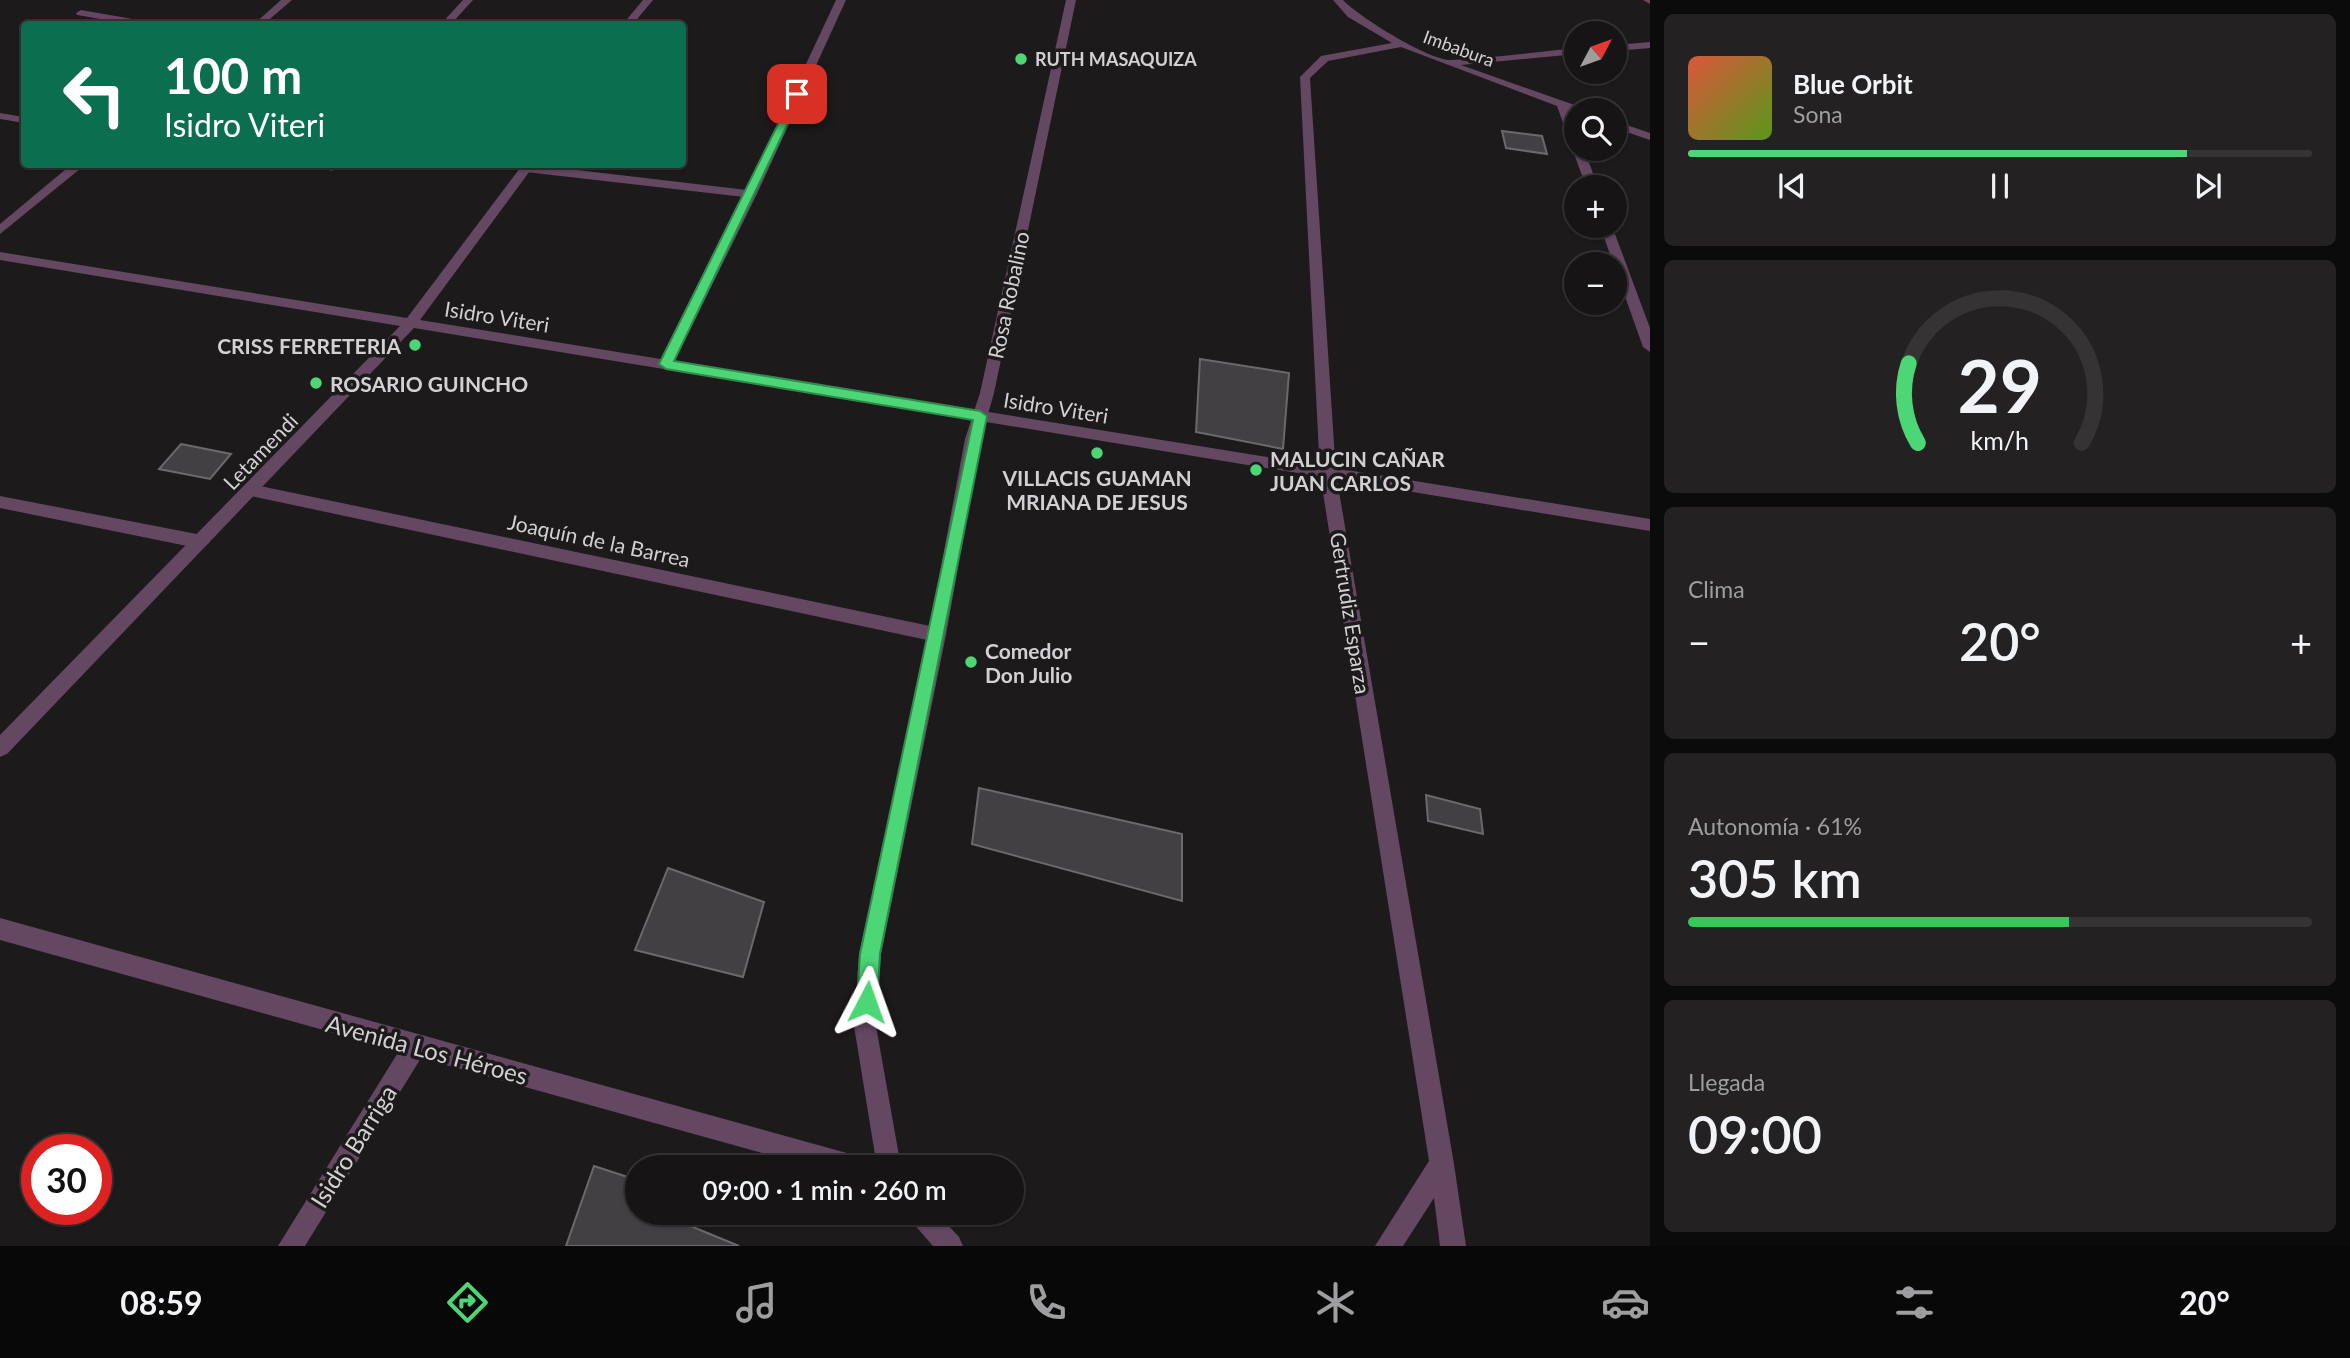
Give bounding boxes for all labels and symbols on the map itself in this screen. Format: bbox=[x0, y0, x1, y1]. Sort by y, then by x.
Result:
north arrow bbox=[1564, 21, 1628, 84]
street label: Imbabura bbox=[1420, 25, 1498, 71]
place label: RUTH MASAQUIZA bbox=[1035, 48, 1197, 70]
marker: RUTH MASAQUIZA bbox=[1013, 51, 1029, 67]
pin bbox=[767, 64, 827, 124]
street label: Rosa Robalino bbox=[982, 229, 1034, 361]
street label: Isidro Viteri bbox=[443, 295, 551, 337]
place label: CRISS FERRETERIA bbox=[217, 333, 401, 358]
marker: CRISS FERRETERIA bbox=[407, 337, 423, 353]
place label: ROSARIO GUINCHO bbox=[330, 371, 528, 396]
marker: ROSARIO GUINCHO bbox=[308, 375, 324, 391]
street label: Isidro Viteri bbox=[1002, 386, 1110, 428]
street label: Letamendi bbox=[218, 408, 302, 494]
marker: VILLACIS GUAMAN MRIANA DE JESUS bbox=[1089, 445, 1105, 461]
place label: MALUCIN CAÑAR JUAN CARLOS bbox=[1270, 446, 1445, 495]
marker: MALUCIN CAÑAR JUAN CARLOS bbox=[1248, 462, 1264, 478]
place label: VILLACIS GUAMAN MRIANA DE JESUS bbox=[1001, 465, 1192, 514]
street label: Joaquín de la Barrea bbox=[506, 508, 692, 572]
street label: Gertrudiz Esparza bbox=[1326, 530, 1376, 696]
place label: Comedor Don Julio bbox=[985, 638, 1072, 687]
marker: Comedor Don Julio bbox=[963, 654, 979, 670]
position arrow bbox=[830, 965, 904, 1039]
street label: Avenida Los Héroes bbox=[323, 1008, 531, 1090]
street label: Isidro Barriga bbox=[304, 1079, 402, 1213]
speed limit sign: 30 bbox=[21, 1134, 112, 1225]

